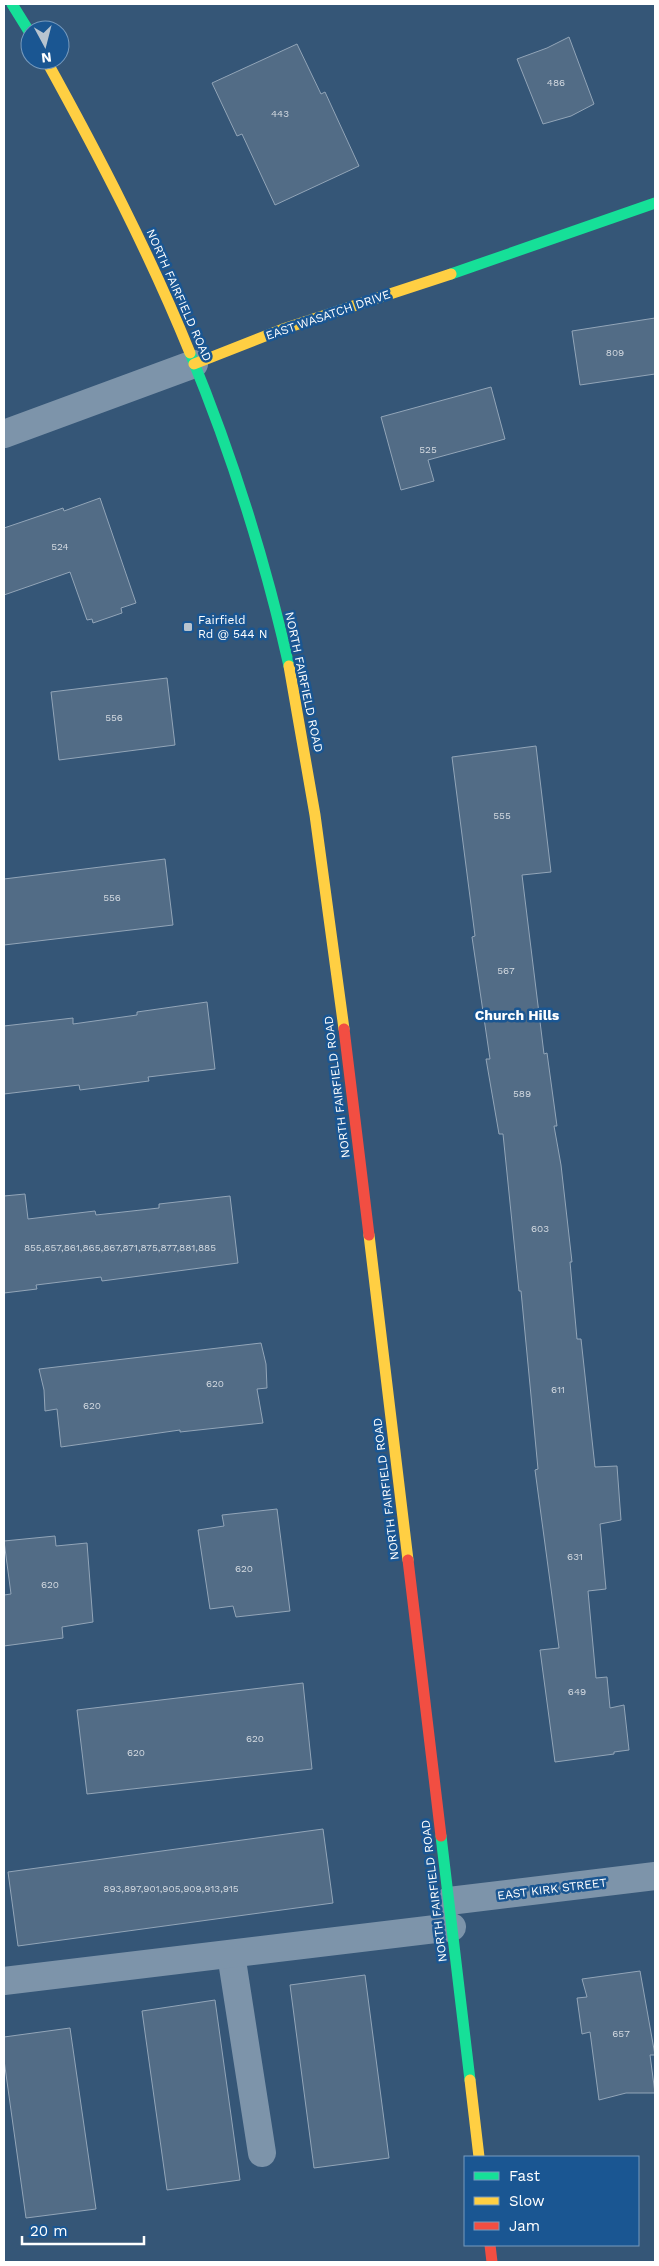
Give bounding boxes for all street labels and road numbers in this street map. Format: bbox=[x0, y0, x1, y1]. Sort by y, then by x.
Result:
street label: NORTH FAIRFIELD ROAD bbox=[143, 227, 215, 363]
street label: EAST WASATCH DRIVE bbox=[264, 287, 392, 343]
street label: NORTH FAIRFIELD ROAD bbox=[282, 610, 326, 754]
street label: NORTH FAIRFIELD ROAD bbox=[321, 1015, 353, 1159]
street label: NORTH FAIRFIELD ROAD bbox=[370, 1417, 402, 1561]
street label: NORTH FAIRFIELD ROAD bbox=[418, 1819, 450, 1963]
street label: EAST KIRK STREET bbox=[496, 1875, 608, 1903]

